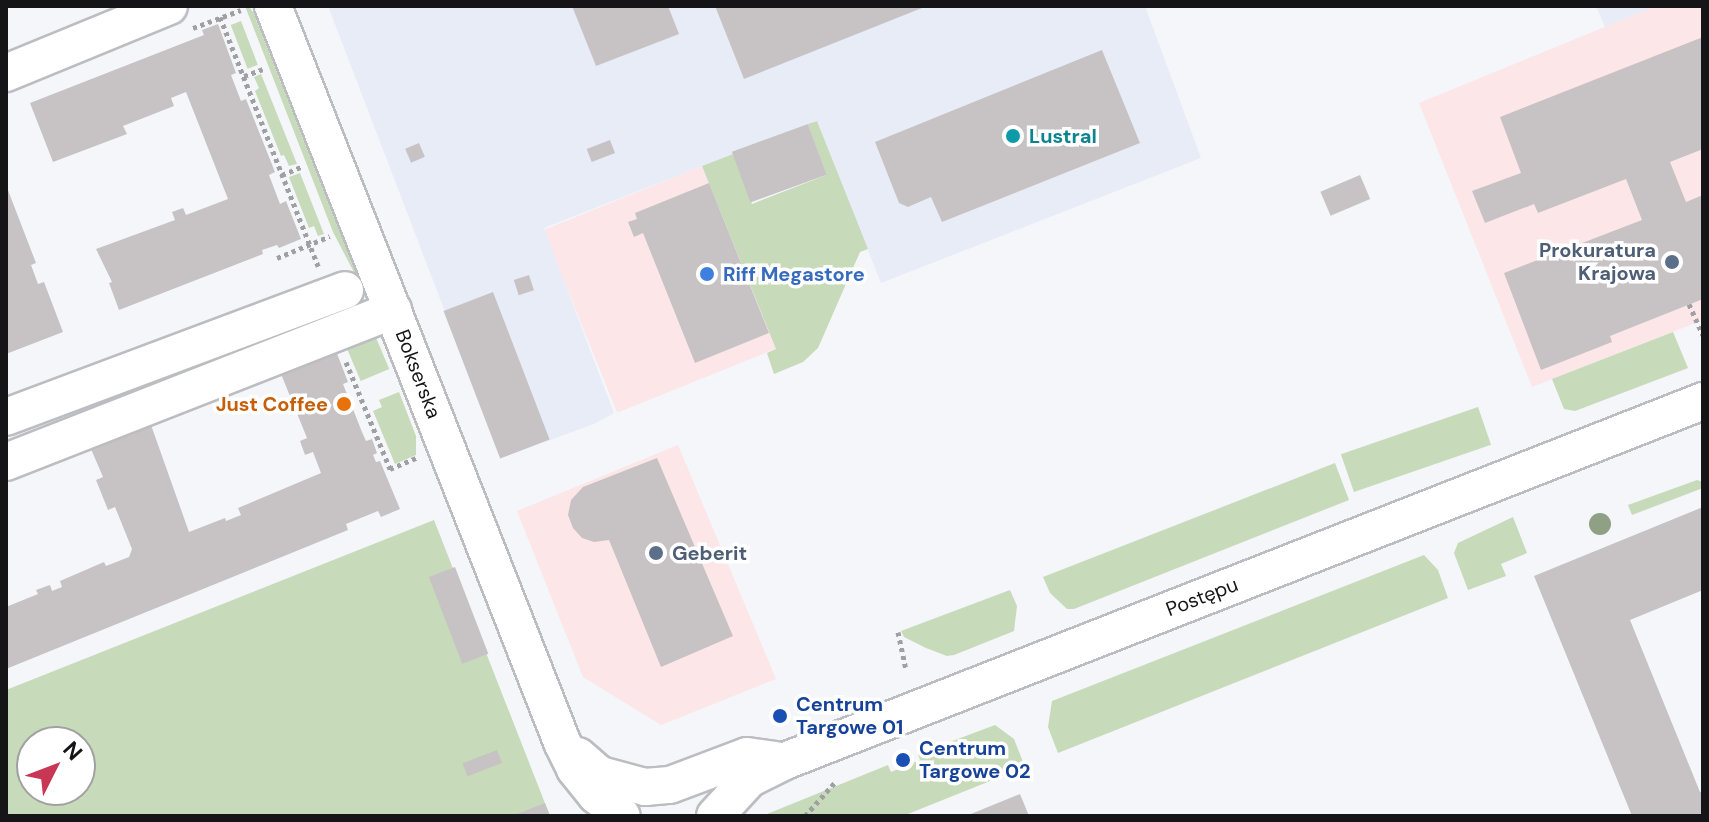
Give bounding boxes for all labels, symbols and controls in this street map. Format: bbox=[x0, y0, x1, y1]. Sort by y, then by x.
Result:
place label: Lustral bbox=[1029, 124, 1097, 148]
marker: Lustral bbox=[1004, 127, 1022, 145]
place label: Prokuratura Krajowa bbox=[1539, 238, 1656, 285]
marker: Prokuratura Krajowa bbox=[1663, 253, 1681, 271]
place label: Riff Megastore bbox=[723, 262, 865, 286]
marker: Riff Megastore bbox=[698, 265, 716, 283]
street label: Bokserska bbox=[390, 326, 446, 422]
place label: Just Coffee bbox=[216, 392, 328, 416]
marker: Just Coffee bbox=[335, 395, 353, 413]
place label: Geberit bbox=[672, 541, 747, 565]
marker: Geberit bbox=[647, 544, 665, 562]
street label: Postępu bbox=[1163, 572, 1241, 622]
place label: Centrum Targowe 01 bbox=[796, 692, 903, 739]
marker: Centrum Targowe 01 bbox=[771, 707, 789, 725]
north arrow bbox=[16, 726, 96, 806]
text: N bbox=[57, 735, 89, 767]
place label: Centrum Targowe 02 bbox=[919, 736, 1031, 783]
marker: Centrum Targowe 02 bbox=[894, 751, 912, 769]

